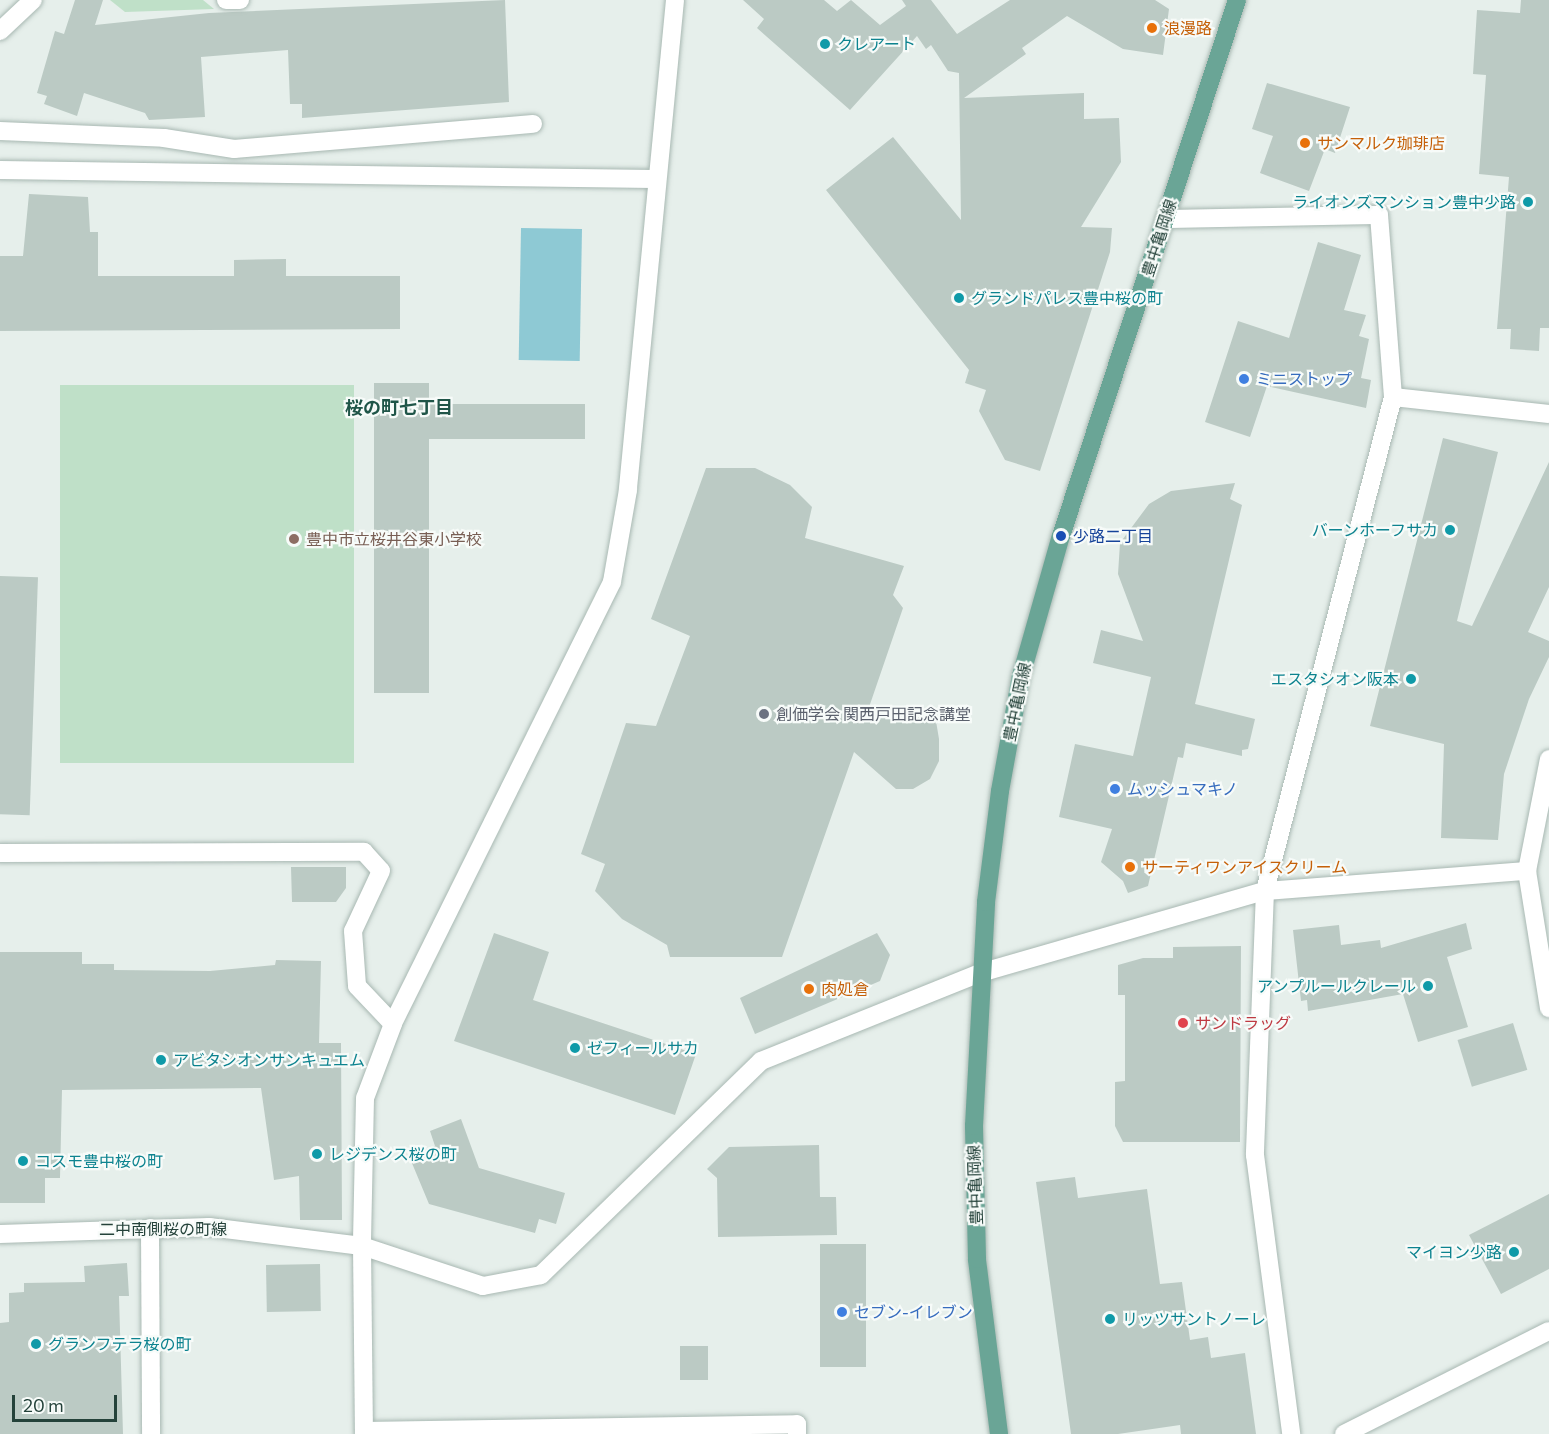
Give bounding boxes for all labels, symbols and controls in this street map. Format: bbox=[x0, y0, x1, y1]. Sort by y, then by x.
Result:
place label: 浪漫路 bbox=[1164, 18, 1212, 38]
marker: 浪漫路 bbox=[1145, 21, 1159, 35]
place label: クレアート bbox=[837, 34, 916, 54]
marker: クレアート bbox=[818, 37, 832, 51]
place label: サンマルク珈琲店 bbox=[1317, 133, 1445, 153]
marker: サンマルク珈琲店 bbox=[1298, 136, 1312, 150]
place label: ライオンズマンション豊中少路 bbox=[1292, 192, 1516, 212]
marker: ライオンズマンション豊中少路 bbox=[1521, 195, 1535, 209]
street label: 豊中亀岡線 bbox=[1138, 197, 1180, 279]
place label: グランドパレス豊中桜の町 bbox=[971, 288, 1163, 308]
marker: グランドパレス豊中桜の町 bbox=[952, 291, 966, 305]
place label: ミニストップ bbox=[1256, 369, 1352, 389]
marker: ミニストップ bbox=[1237, 372, 1251, 386]
district label: 桜の町七丁目 bbox=[345, 396, 453, 418]
place label: バーンホーフサカ bbox=[1310, 520, 1438, 540]
marker: バーンホーフサカ bbox=[1443, 523, 1457, 537]
place label: 少路二丁目 bbox=[1073, 526, 1153, 546]
place label: 豊中市立桜井谷東小学校 bbox=[306, 529, 482, 549]
marker: 少路二丁目 bbox=[1054, 529, 1068, 543]
marker: 豊中市立桜井谷東小学校 bbox=[287, 532, 301, 546]
street label: 豊中亀岡線 bbox=[999, 661, 1035, 743]
place label: エスタシオン阪本 bbox=[1271, 669, 1399, 689]
marker: エスタシオン阪本 bbox=[1404, 672, 1418, 686]
place label: 創価学会 関西戸田記念講堂 bbox=[776, 704, 971, 724]
marker: 創価学会 関西戸田記念講堂 bbox=[757, 707, 771, 721]
place label: ムッシュマキノ bbox=[1127, 779, 1239, 799]
marker: ムッシュマキノ bbox=[1108, 782, 1122, 796]
place label: サーティワンアイスクリーム bbox=[1142, 857, 1350, 877]
marker: サーティワンアイスクリーム bbox=[1123, 860, 1137, 874]
place label: アンプルールクレール bbox=[1256, 976, 1416, 996]
place label: 肉処倉 bbox=[821, 979, 869, 999]
marker: アンプルールクレール bbox=[1421, 979, 1435, 993]
marker: 肉処倉 bbox=[802, 982, 816, 996]
place label: サンドラッグ bbox=[1195, 1013, 1291, 1033]
marker: サンドラッグ bbox=[1176, 1016, 1190, 1030]
place label: ゼフィールサカ bbox=[587, 1038, 699, 1058]
marker: ゼフィールサカ bbox=[568, 1041, 582, 1055]
place label: アビタシオンサンキュエム bbox=[173, 1050, 365, 1070]
marker: アビタシオンサンキュエム bbox=[154, 1053, 168, 1067]
place label: レジデンス桜の町 bbox=[329, 1144, 457, 1164]
street label: 豊中亀岡線 bbox=[964, 1145, 986, 1225]
marker: レジデンス桜の町 bbox=[310, 1147, 324, 1161]
place label: コスモ豊中桜の町 bbox=[35, 1151, 163, 1171]
marker: コスモ豊中桜の町 bbox=[16, 1154, 30, 1168]
street label: 二中南側桜の町線 bbox=[99, 1219, 227, 1239]
place label: マイヨン少路 bbox=[1406, 1242, 1502, 1262]
marker: マイヨン少路 bbox=[1507, 1245, 1521, 1259]
place label: セブン-イレブン bbox=[854, 1302, 973, 1322]
marker: セブン-イレブン bbox=[835, 1305, 849, 1319]
place label: リッツサントノーレ bbox=[1122, 1309, 1266, 1329]
marker: リッツサントノーレ bbox=[1103, 1312, 1117, 1326]
place label: グランフテラ桜の町 bbox=[48, 1334, 192, 1354]
marker: グランフテラ桜の町 bbox=[29, 1337, 43, 1351]
scale bar bbox=[15, 1383, 120, 1421]
text: 20 m bbox=[23, 1394, 64, 1416]

